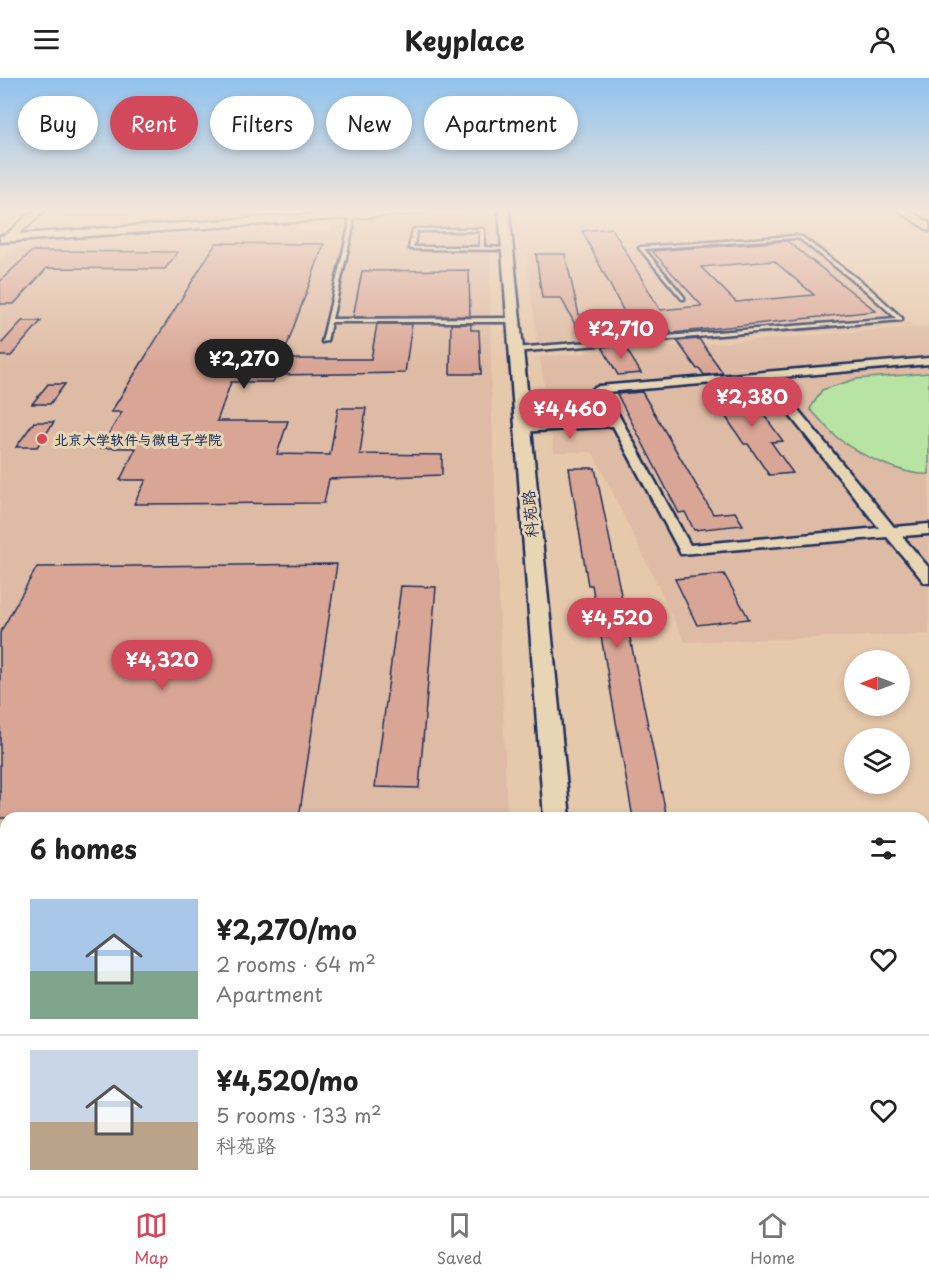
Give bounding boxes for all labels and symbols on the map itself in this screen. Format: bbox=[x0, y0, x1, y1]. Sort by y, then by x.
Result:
pin: ¥2,710 bbox=[572, 309, 670, 360]
pin: ¥2,270 bbox=[195, 339, 293, 390]
pin: ¥2,380 bbox=[703, 377, 801, 428]
pin: ¥4,460 bbox=[521, 389, 619, 440]
place label: 北京大学软件与微电子学院 bbox=[54, 429, 222, 450]
marker: 北京大学软件与微电子学院 bbox=[35, 432, 49, 446]
street label: 科苑路 bbox=[515, 489, 543, 539]
pin: ¥4,520 bbox=[568, 598, 666, 649]
pin: ¥4,320 bbox=[113, 640, 211, 691]
north arrow bbox=[844, 650, 910, 716]

